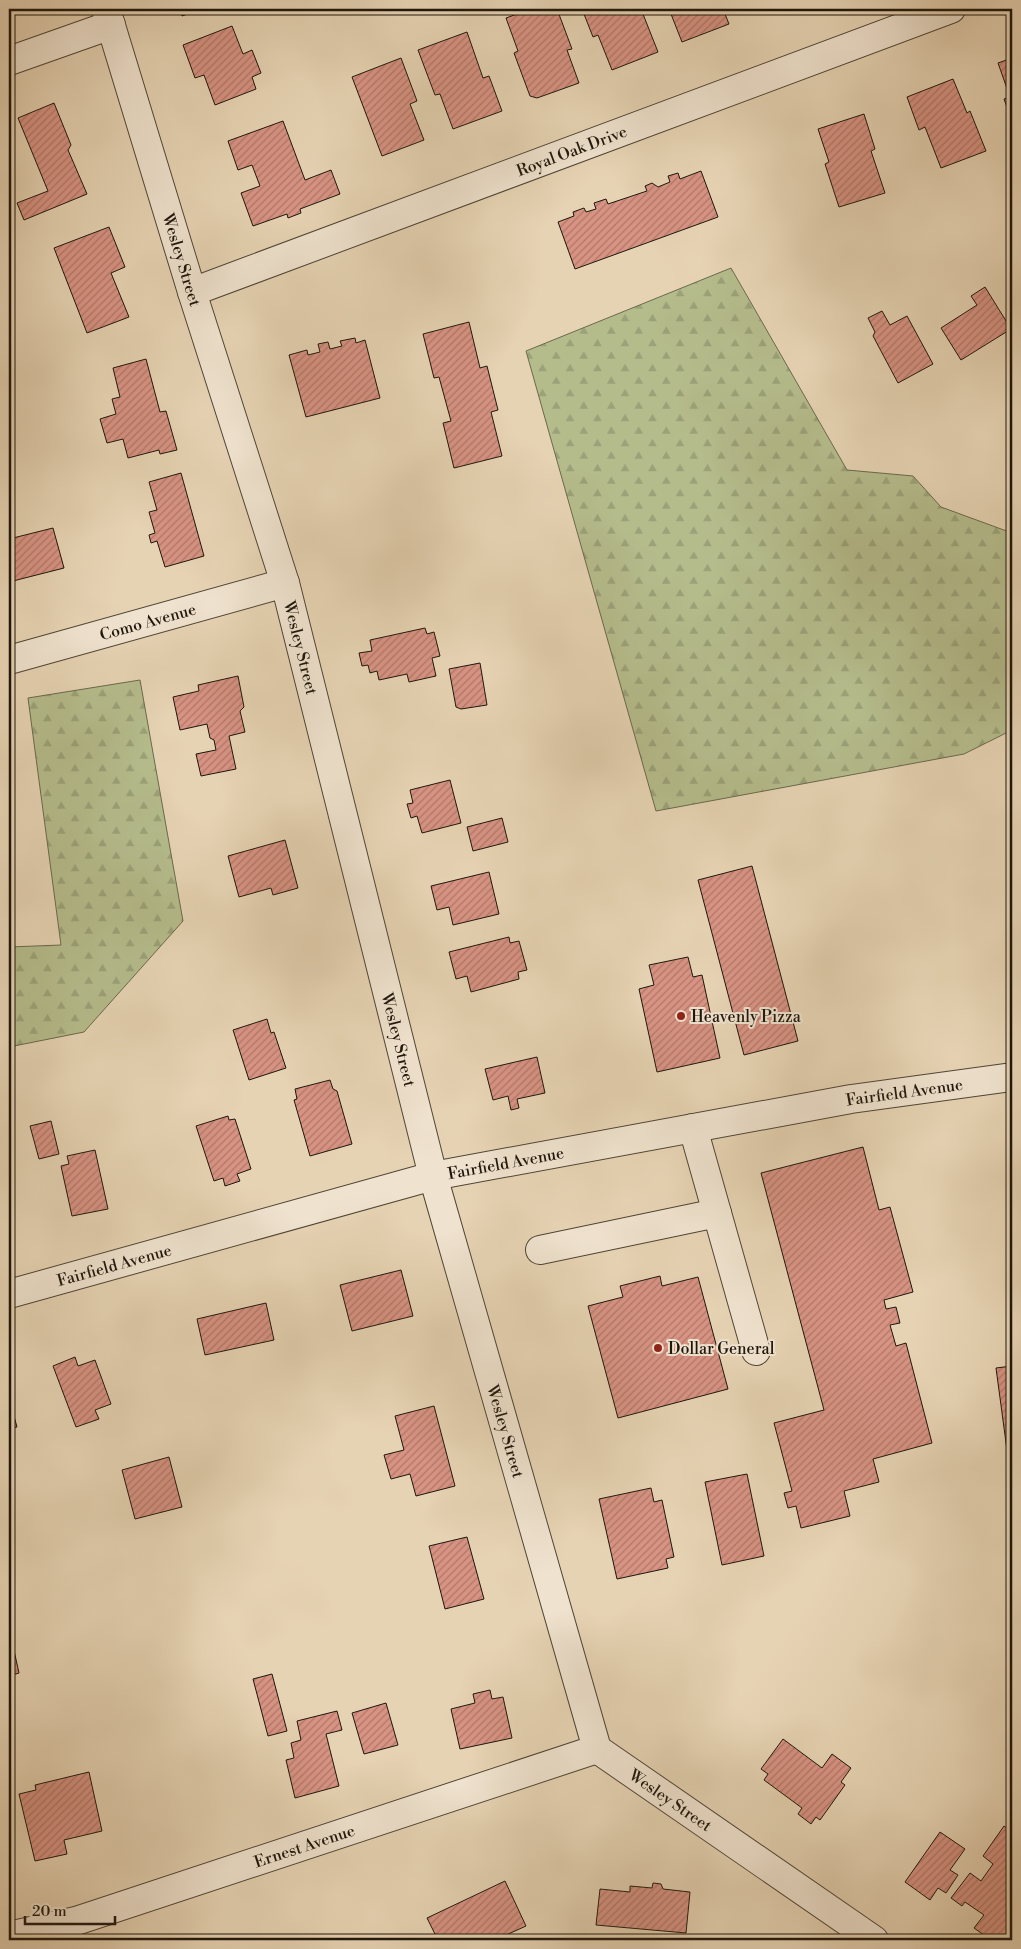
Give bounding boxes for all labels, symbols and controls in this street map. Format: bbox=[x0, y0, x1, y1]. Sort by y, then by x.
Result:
street label: Royal Oak Drive bbox=[514, 122, 630, 181]
street label: Wesley Street bbox=[157, 210, 205, 309]
street label: Wesley Street bbox=[279, 598, 322, 697]
street label: Como Avenue bbox=[98, 599, 198, 645]
street label: Wesley Street bbox=[376, 990, 419, 1089]
place label: Heavenly Pizza bbox=[691, 1007, 802, 1027]
marker: Heavenly Pizza bbox=[675, 1010, 687, 1022]
street label: Fairfield Avenue bbox=[844, 1075, 964, 1111]
street label: Fairfield Avenue bbox=[446, 1143, 566, 1184]
street label: Fairfield Avenue bbox=[55, 1240, 174, 1291]
place label: Dollar General bbox=[668, 1339, 775, 1359]
marker: Dollar General bbox=[652, 1342, 664, 1354]
street label: Wesley Street bbox=[482, 1382, 528, 1481]
street label: Wesley Street bbox=[624, 1765, 716, 1836]
street label: Ernest Avenue bbox=[252, 1821, 357, 1873]
scale bar bbox=[25, 1894, 115, 1926]
text: 20 m bbox=[32, 1902, 67, 1921]

